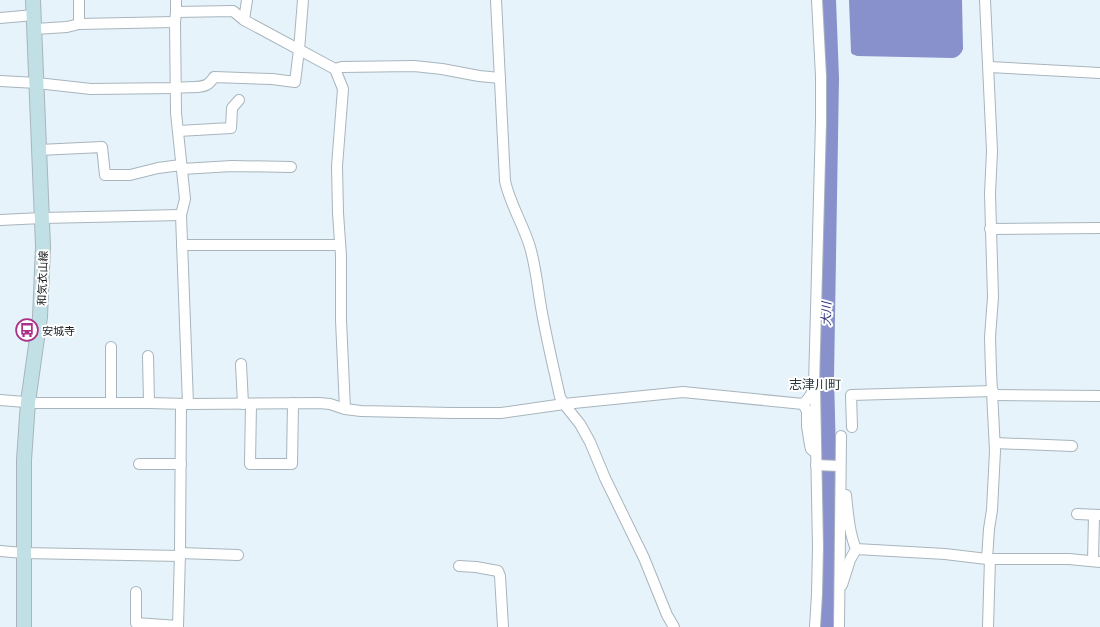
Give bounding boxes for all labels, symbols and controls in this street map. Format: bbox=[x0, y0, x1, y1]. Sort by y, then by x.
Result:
street label: 和気衣山線 bbox=[34, 250, 50, 306]
water label: 大川 bbox=[817, 300, 835, 326]
bus stop icon: 安城寺 bbox=[14, 317, 40, 343]
place label: 安城寺 bbox=[42, 323, 75, 338]
district label: 志津川町 bbox=[789, 375, 841, 393]

